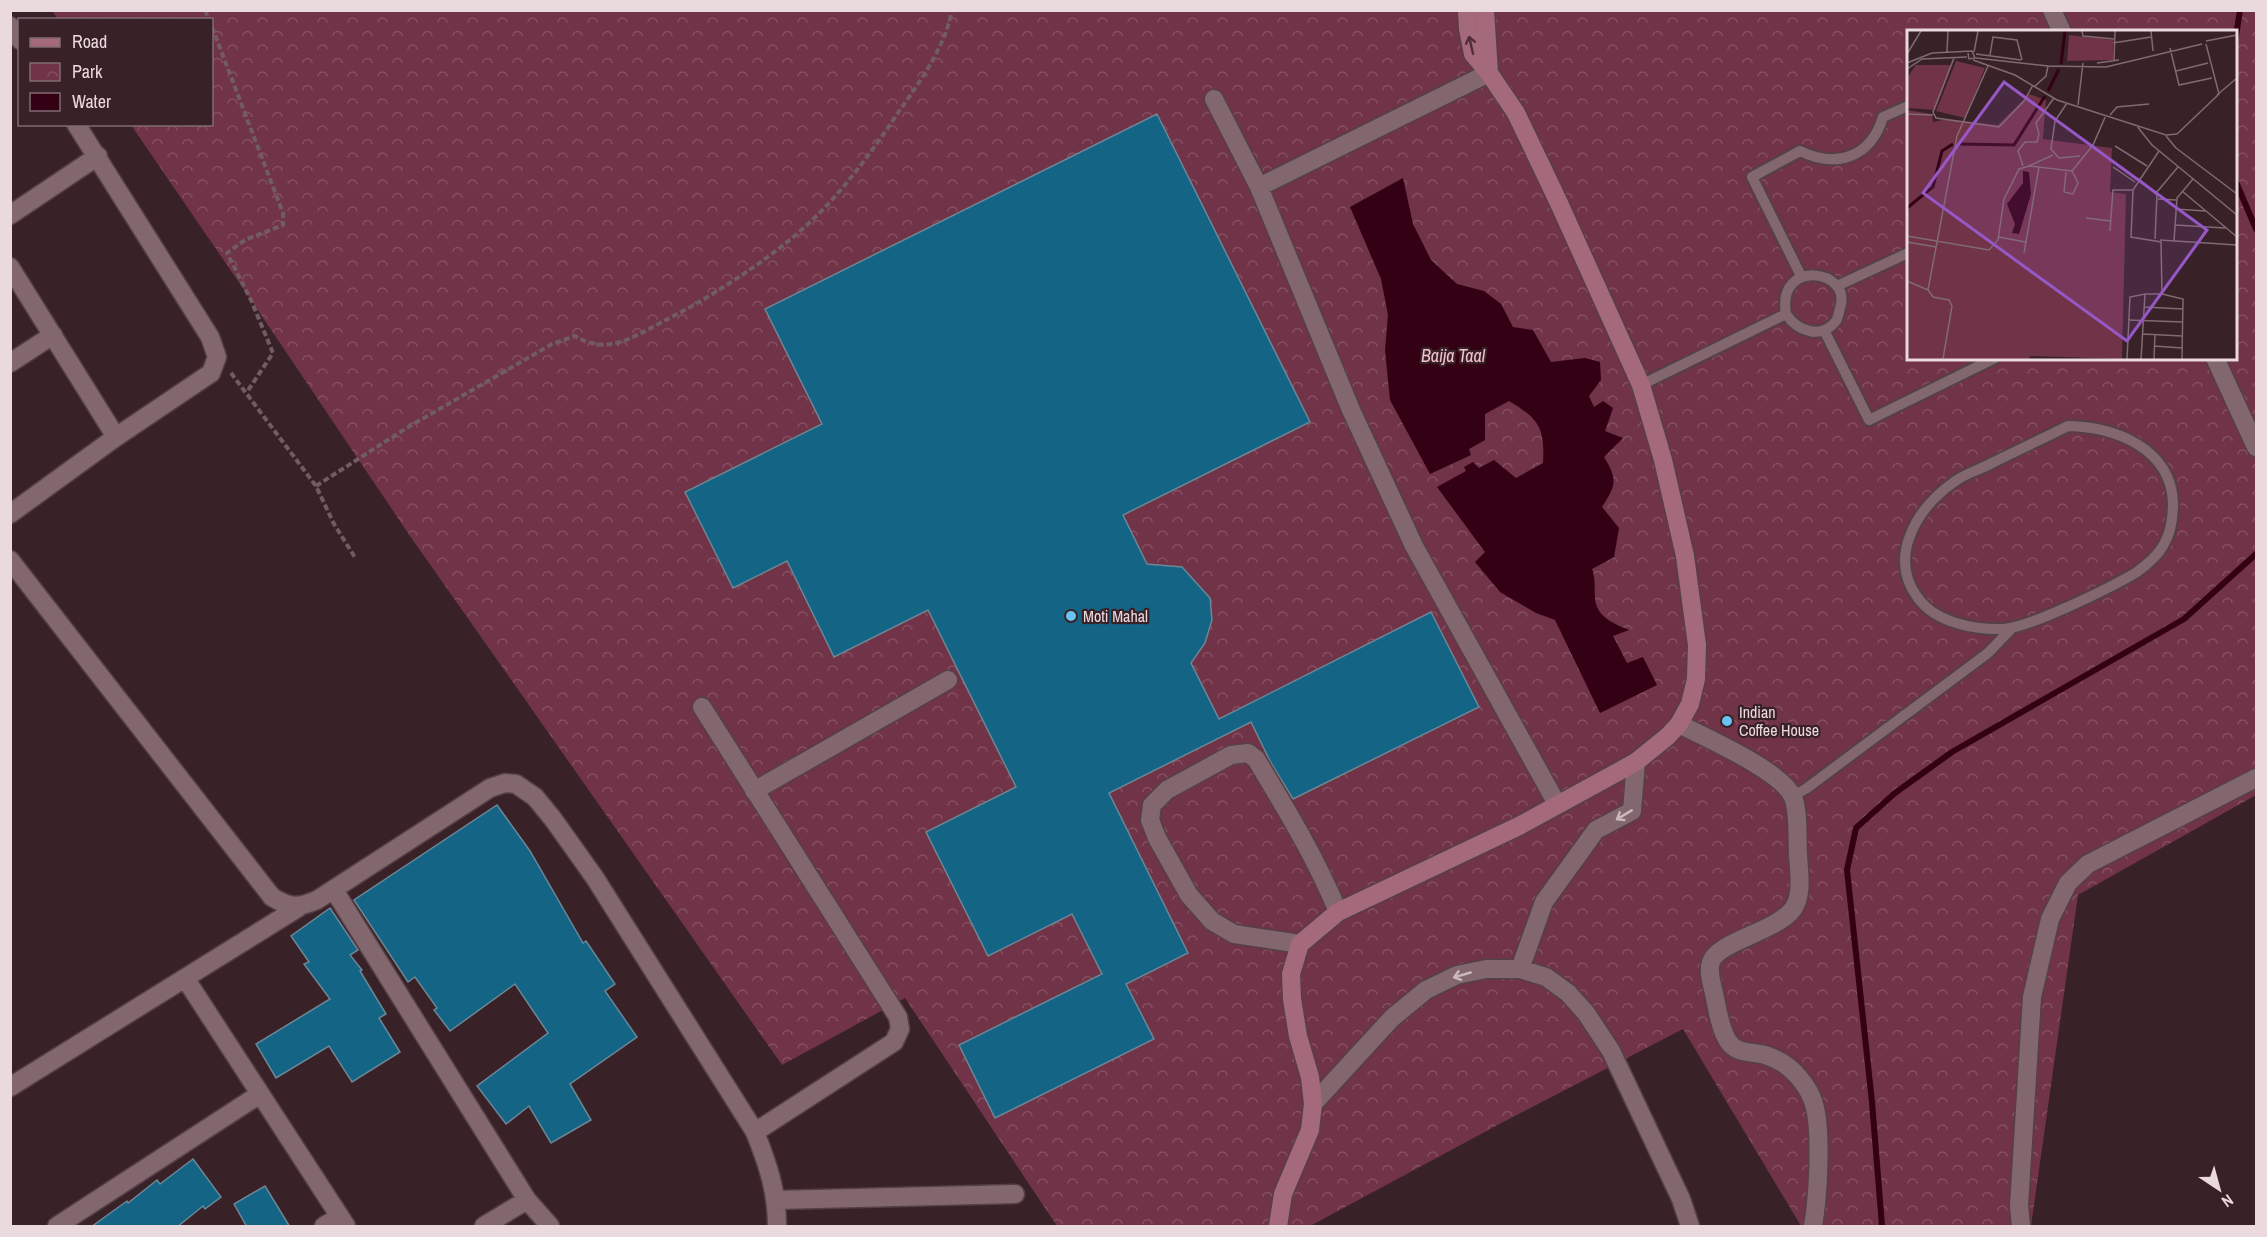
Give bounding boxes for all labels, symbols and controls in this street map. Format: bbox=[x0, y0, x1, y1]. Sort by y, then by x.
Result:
legend bbox=[18, 18, 213, 126]
text: Road bbox=[72, 29, 107, 54]
inset map bbox=[1907, 30, 2237, 360]
one-way arrow bbox=[1465, 35, 1477, 54]
text: Park bbox=[72, 59, 103, 84]
text: Water bbox=[72, 89, 111, 114]
water label: Baija Taal bbox=[1421, 343, 1486, 368]
place label: Moti Mahal bbox=[1083, 605, 1148, 627]
marker: Moti Mahal bbox=[1064, 609, 1078, 623]
place label: Indian Coffee House bbox=[1739, 701, 1819, 741]
marker: Indian Coffee House bbox=[1720, 714, 1734, 728]
one-way arrow bbox=[1616, 809, 1633, 821]
one-way arrow bbox=[1453, 970, 1472, 981]
north arrow bbox=[2189, 1159, 2249, 1219]
text: N bbox=[2218, 1189, 2238, 1213]

